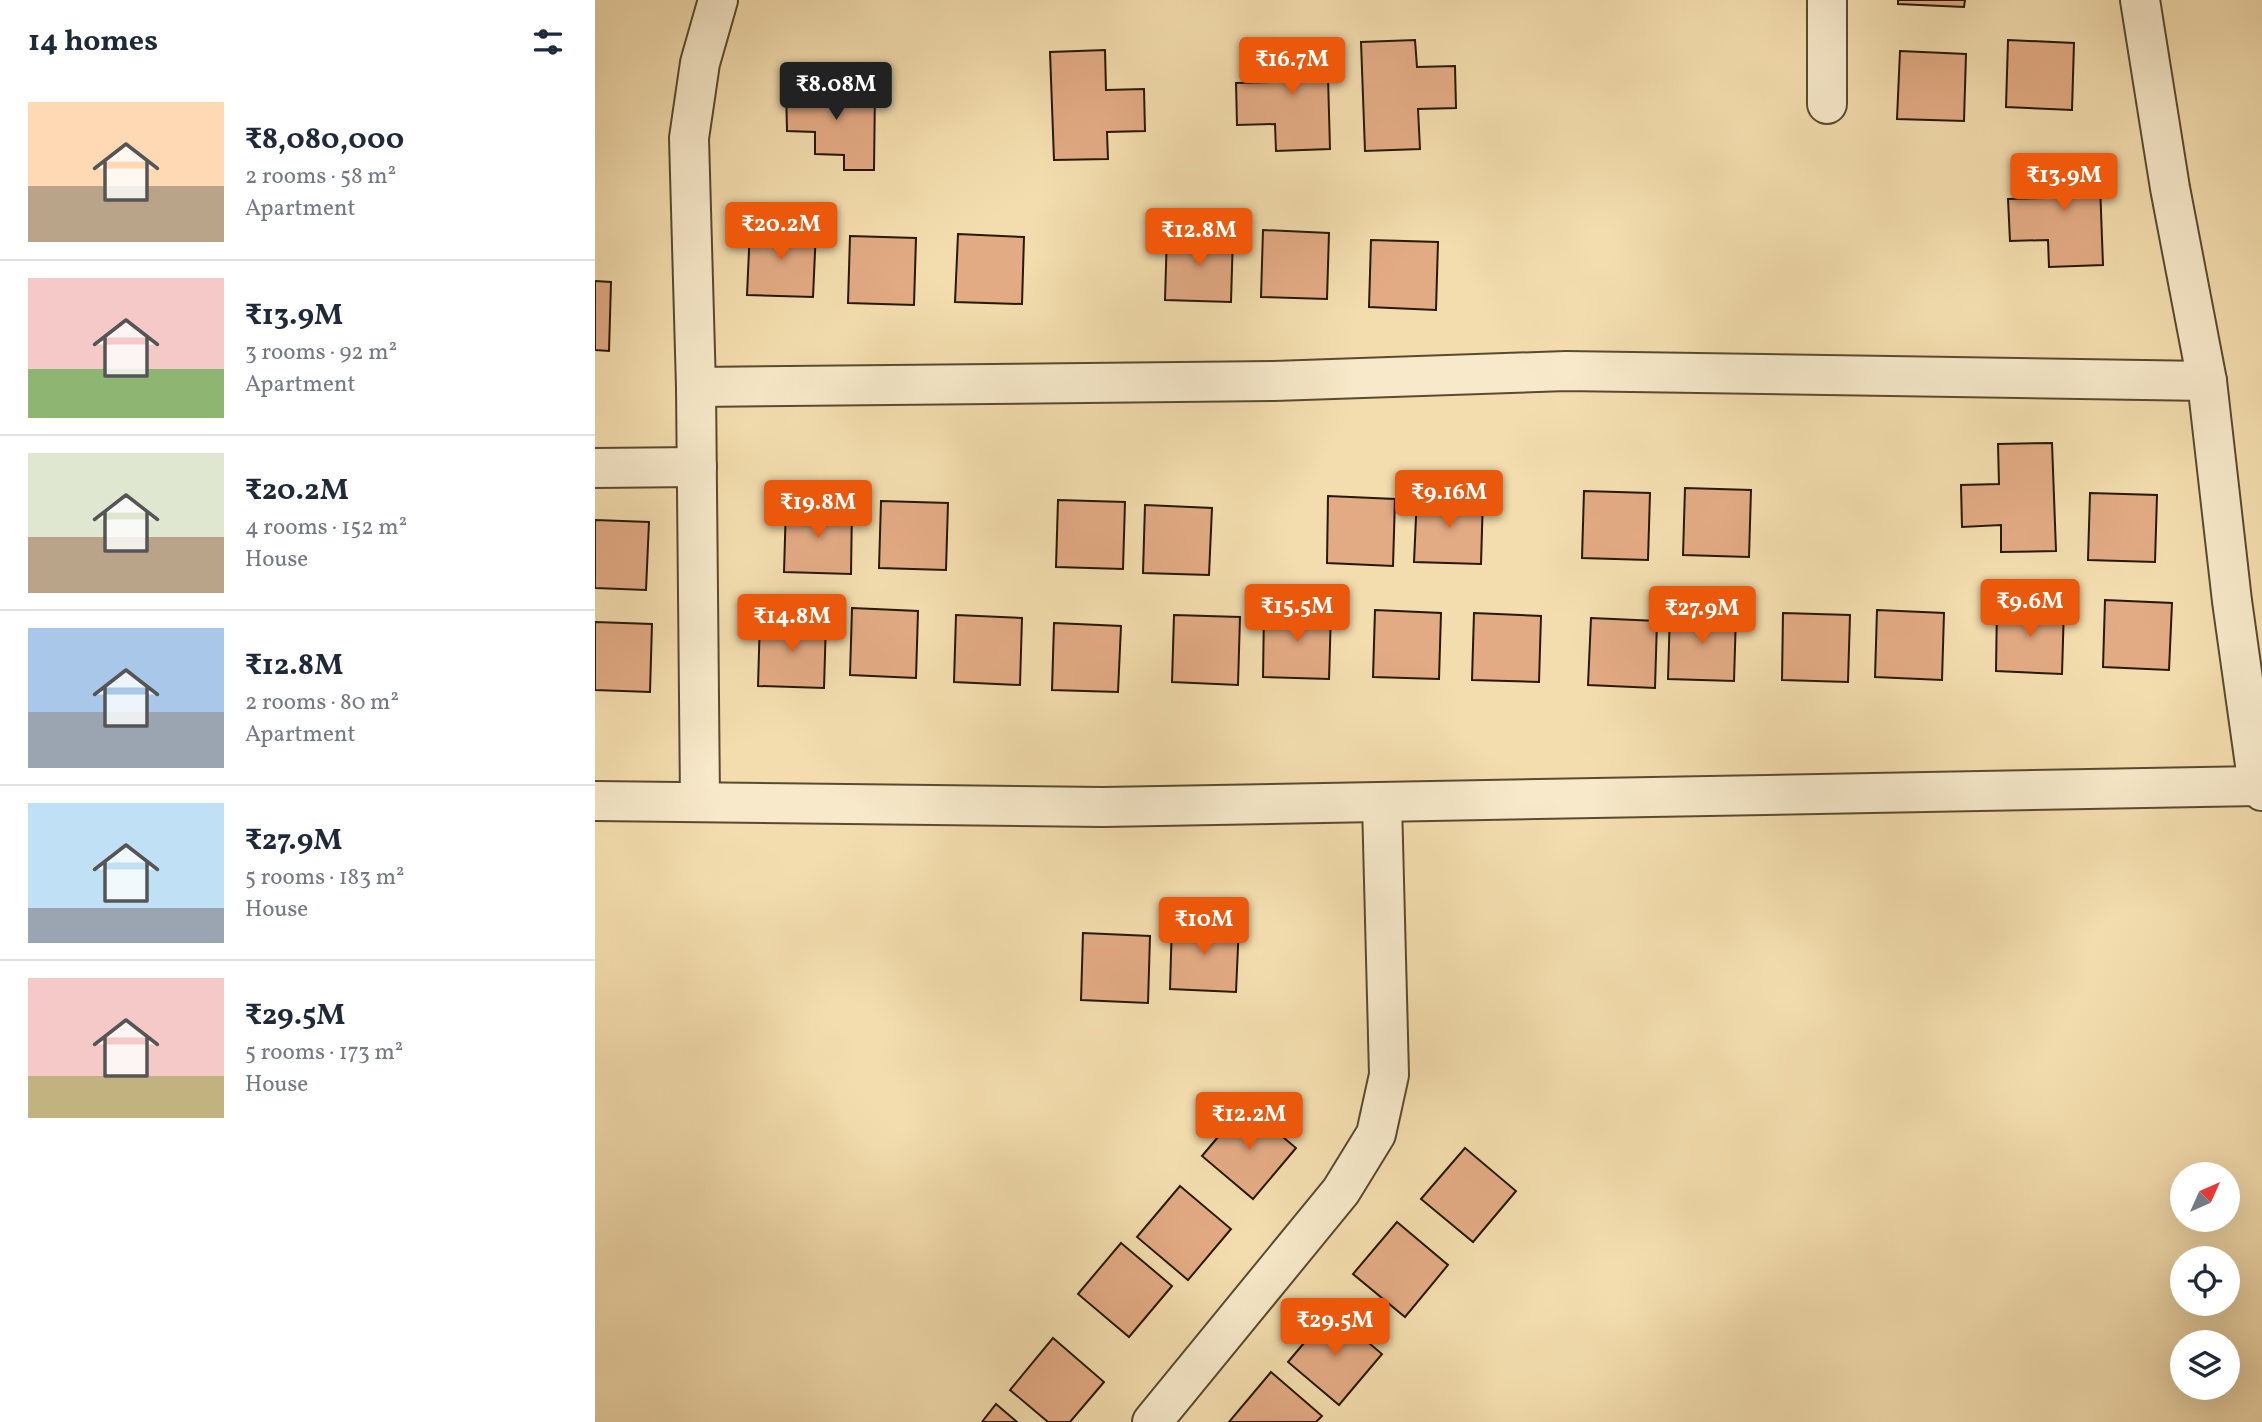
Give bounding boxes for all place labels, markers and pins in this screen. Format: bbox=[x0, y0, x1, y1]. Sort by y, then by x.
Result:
pin: ₹16.7M bbox=[1235, 38, 1349, 97]
pin: ₹8.08M bbox=[779, 62, 893, 122]
pin: ₹13.9M bbox=[2007, 154, 2121, 213]
pin: ₹20.2M bbox=[724, 202, 838, 262]
pin: ₹12.8M bbox=[1142, 208, 1256, 268]
pin: ₹9.16M bbox=[1392, 470, 1506, 530]
pin: ₹19.8M bbox=[761, 480, 875, 540]
pin: ₹9.6M bbox=[1981, 580, 2079, 639]
pin: ₹15.5M bbox=[1240, 584, 1354, 644]
pin: ₹27.9M bbox=[1645, 586, 1759, 646]
pin: ₹14.8M bbox=[735, 594, 849, 654]
pin: ₹10M bbox=[1163, 898, 1245, 957]
pin: ₹12.2M bbox=[1192, 1092, 1306, 1152]
pin: ₹29.5M bbox=[1278, 1298, 1392, 1358]

